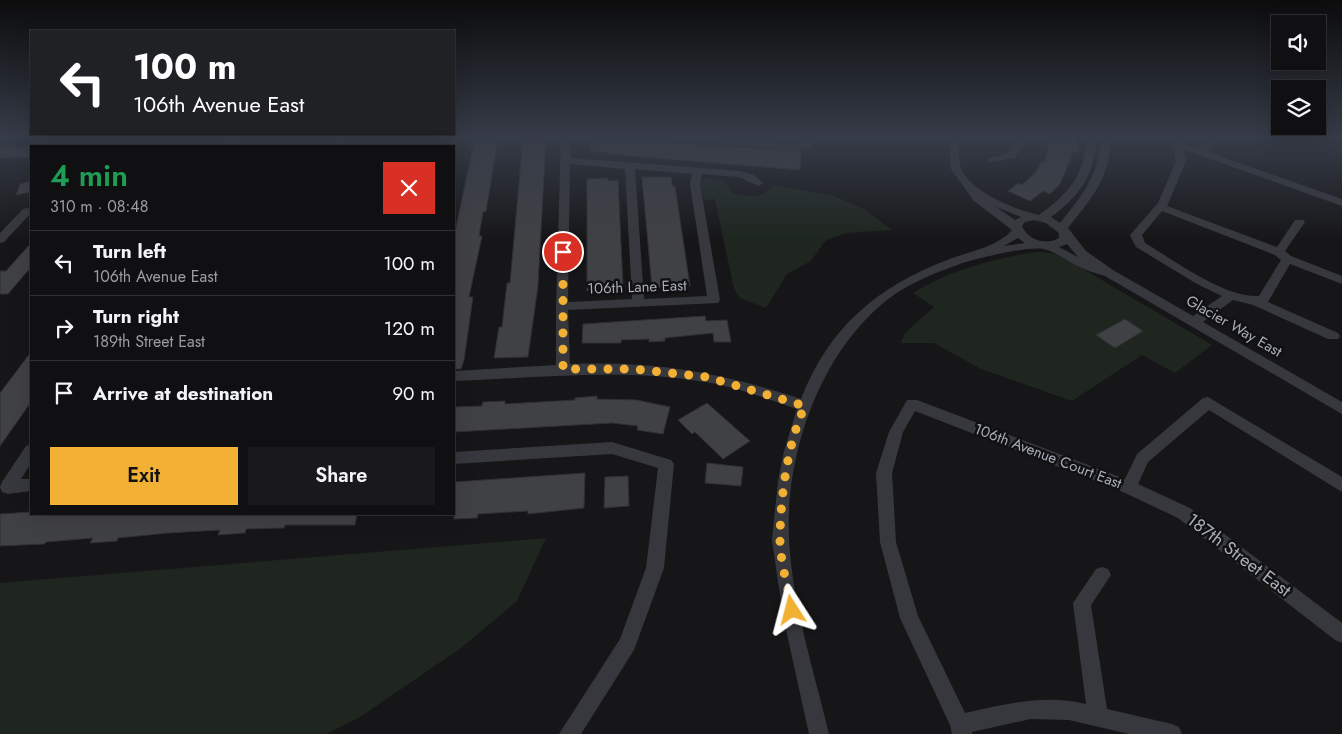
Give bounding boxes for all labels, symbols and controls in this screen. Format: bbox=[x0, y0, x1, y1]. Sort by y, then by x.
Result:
map controls bbox=[1271, 15, 1326, 135]
button: sound bbox=[1271, 15, 1326, 70]
text: 100 m bbox=[133, 42, 236, 92]
icon: left bbox=[50, 50, 115, 115]
button: layers bbox=[1271, 80, 1326, 135]
text: 106th Avenue East bbox=[133, 88, 304, 120]
text: 4 min bbox=[50, 154, 128, 197]
button: close bbox=[383, 162, 435, 214]
text: 310 m · 08:48 bbox=[50, 195, 148, 218]
pin bbox=[542, 231, 584, 273]
text: Turn left bbox=[93, 238, 166, 265]
icon: arrive bbox=[549, 238, 577, 266]
icon: left bbox=[50, 249, 78, 277]
text: 100 m bbox=[383, 250, 435, 277]
text: 106th Avenue East bbox=[93, 265, 217, 288]
street label: 106th Lane East bbox=[587, 274, 688, 300]
street label: Glacier Way East bbox=[1182, 290, 1286, 363]
text: Turn right bbox=[93, 303, 179, 330]
icon: right bbox=[50, 314, 78, 342]
text: 120 m bbox=[384, 315, 435, 342]
text: 189th Street East bbox=[93, 330, 205, 353]
icon: arrive bbox=[50, 379, 78, 407]
text: Arrive at destination bbox=[93, 380, 273, 407]
text: 90 m bbox=[392, 380, 435, 407]
street label: 106th Avenue Court East bbox=[971, 418, 1125, 494]
button: Exit bbox=[50, 447, 238, 505]
button: Share bbox=[248, 447, 435, 505]
street label: 187th Street East bbox=[1181, 507, 1297, 603]
position arrow bbox=[765, 583, 817, 635]

